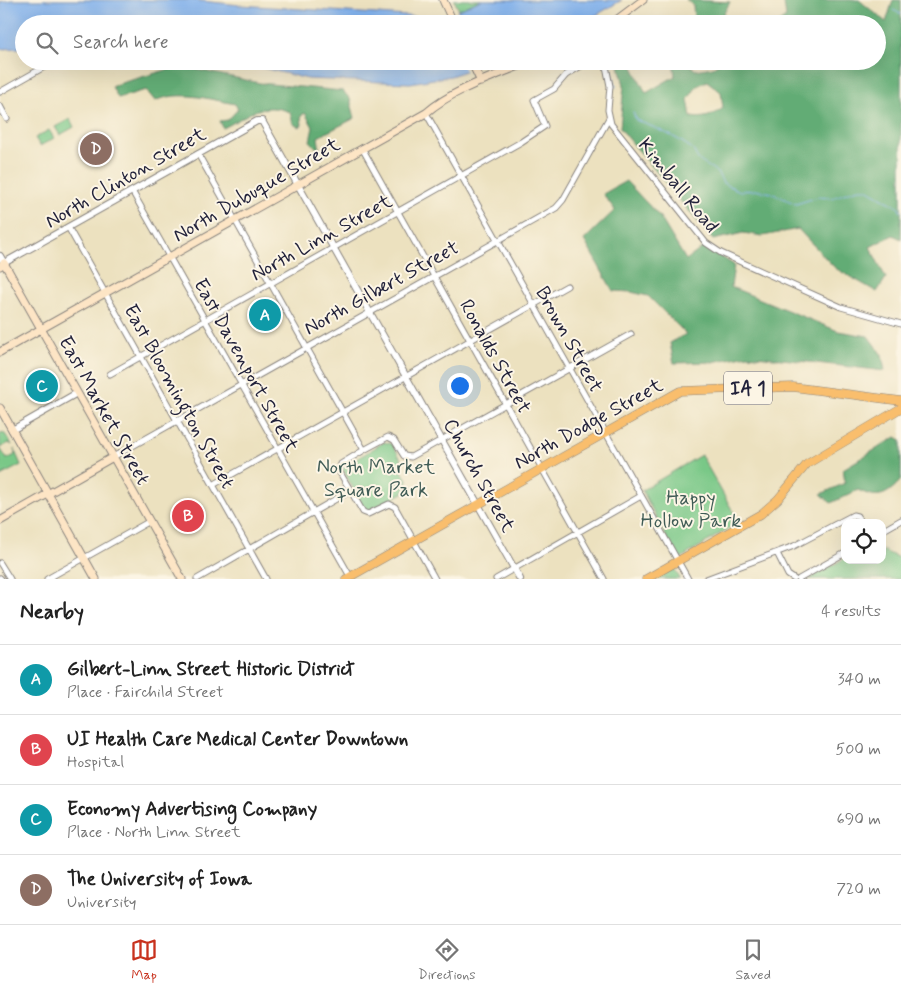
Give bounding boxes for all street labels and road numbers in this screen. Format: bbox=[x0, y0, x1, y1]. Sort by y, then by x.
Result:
street label: North Clinton Street bbox=[40, 121, 211, 235]
street label: North Dubuque Street bbox=[168, 131, 345, 249]
street label: Kimball Road bbox=[631, 133, 724, 239]
street label: North Linn Street bbox=[246, 188, 397, 288]
street label: North Gilbert Street bbox=[299, 234, 464, 342]
street label: East Davenport Street bbox=[187, 274, 305, 458]
street label: Brown Street bbox=[528, 282, 609, 398]
street label: Ronalds Street bbox=[452, 295, 537, 419]
street label: East Bloomington Street bbox=[115, 300, 241, 495]
street label: East Market Street bbox=[51, 331, 156, 490]
street label: North Dodge Street bbox=[510, 372, 669, 477]
road number: IA 1 bbox=[724, 372, 772, 404]
street label: Church Street bbox=[436, 414, 521, 538]

